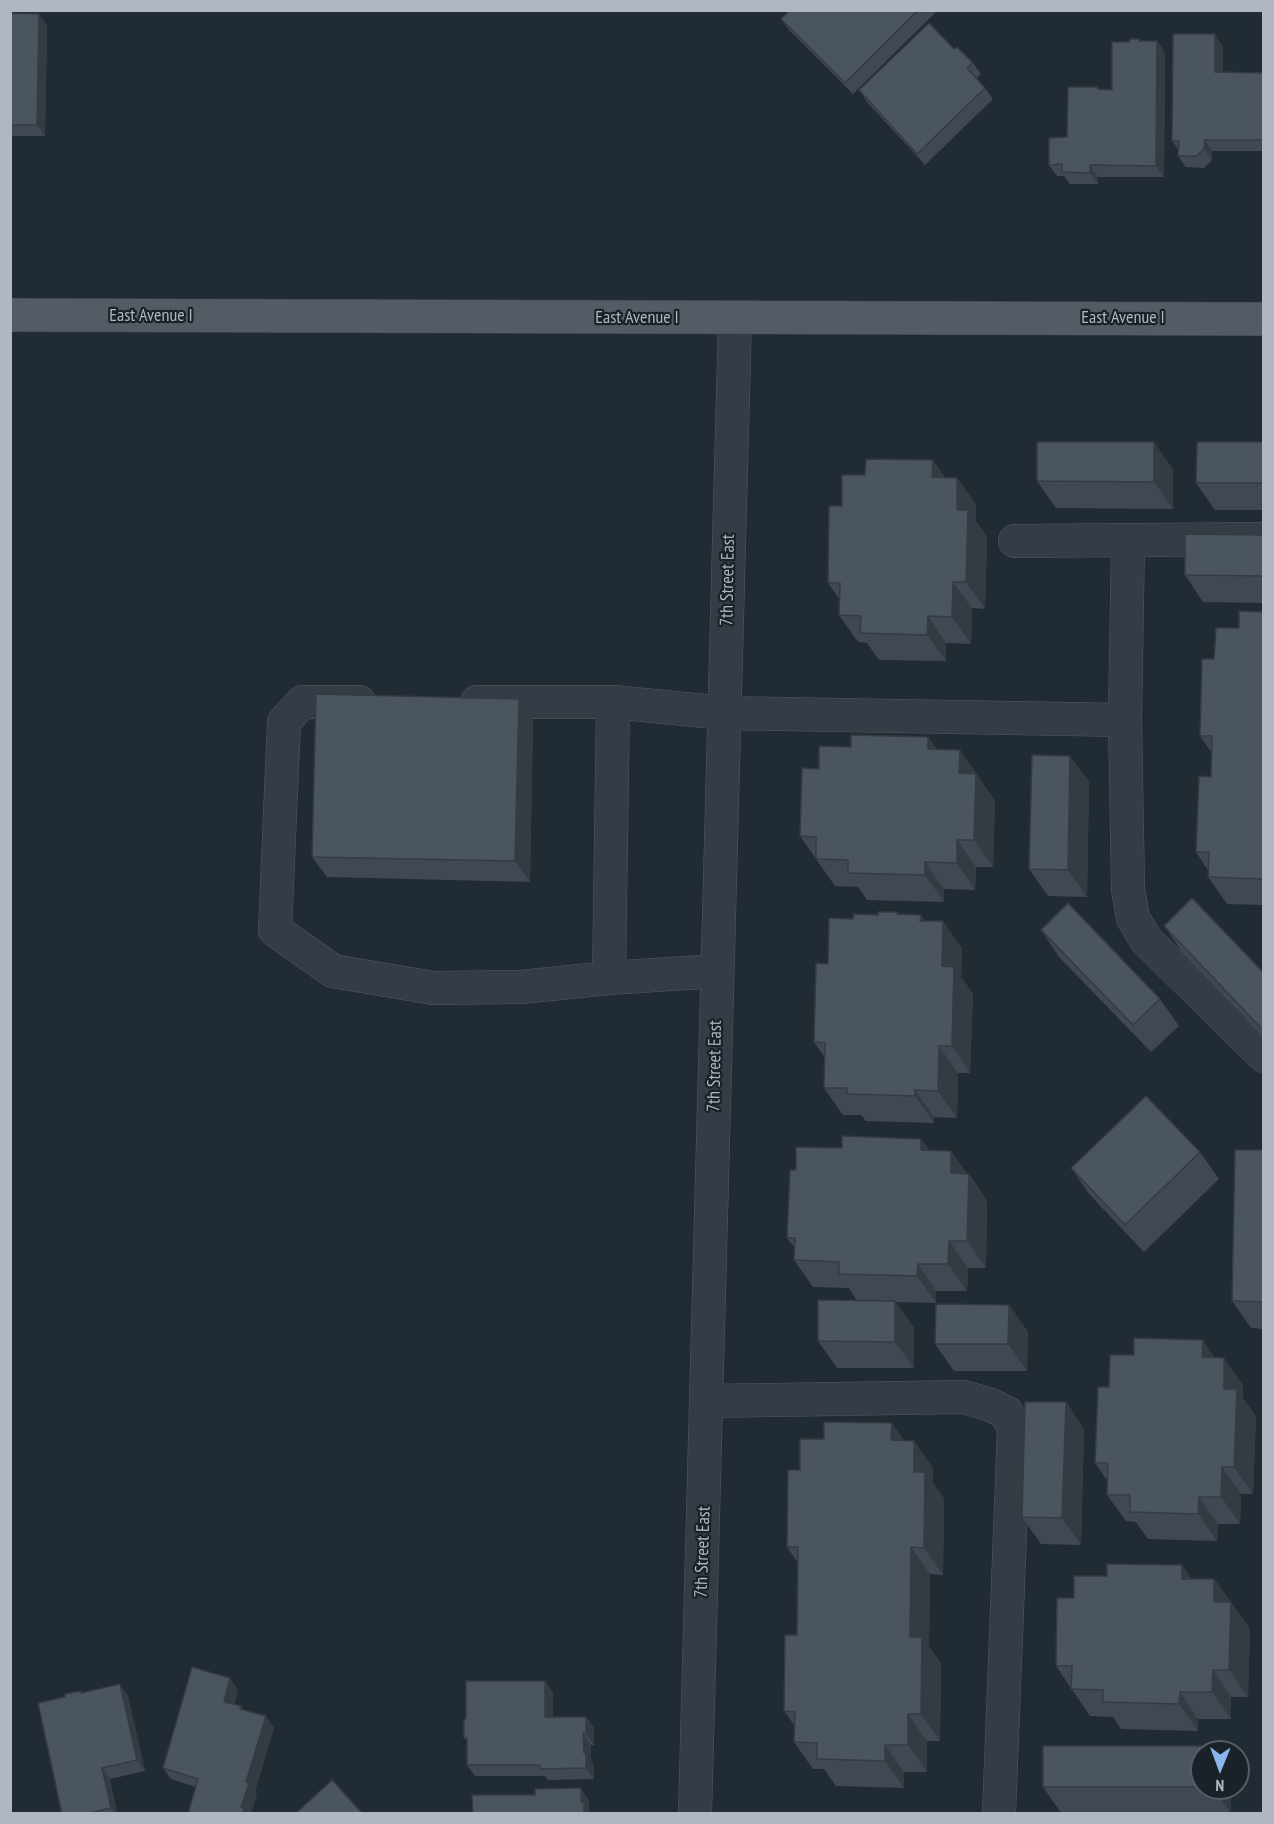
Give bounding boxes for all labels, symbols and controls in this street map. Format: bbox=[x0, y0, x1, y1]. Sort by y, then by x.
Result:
street label: East Avenue I bbox=[109, 305, 193, 327]
street label: East Avenue I bbox=[595, 307, 679, 329]
street label: East Avenue I bbox=[1081, 307, 1165, 329]
street label: 7th Street East bbox=[716, 534, 740, 626]
street label: 7th Street East bbox=[703, 1020, 727, 1112]
street label: 7th Street East bbox=[691, 1506, 715, 1598]
north arrow bbox=[1190, 1740, 1250, 1800]
text: N bbox=[1215, 1776, 1224, 1796]

